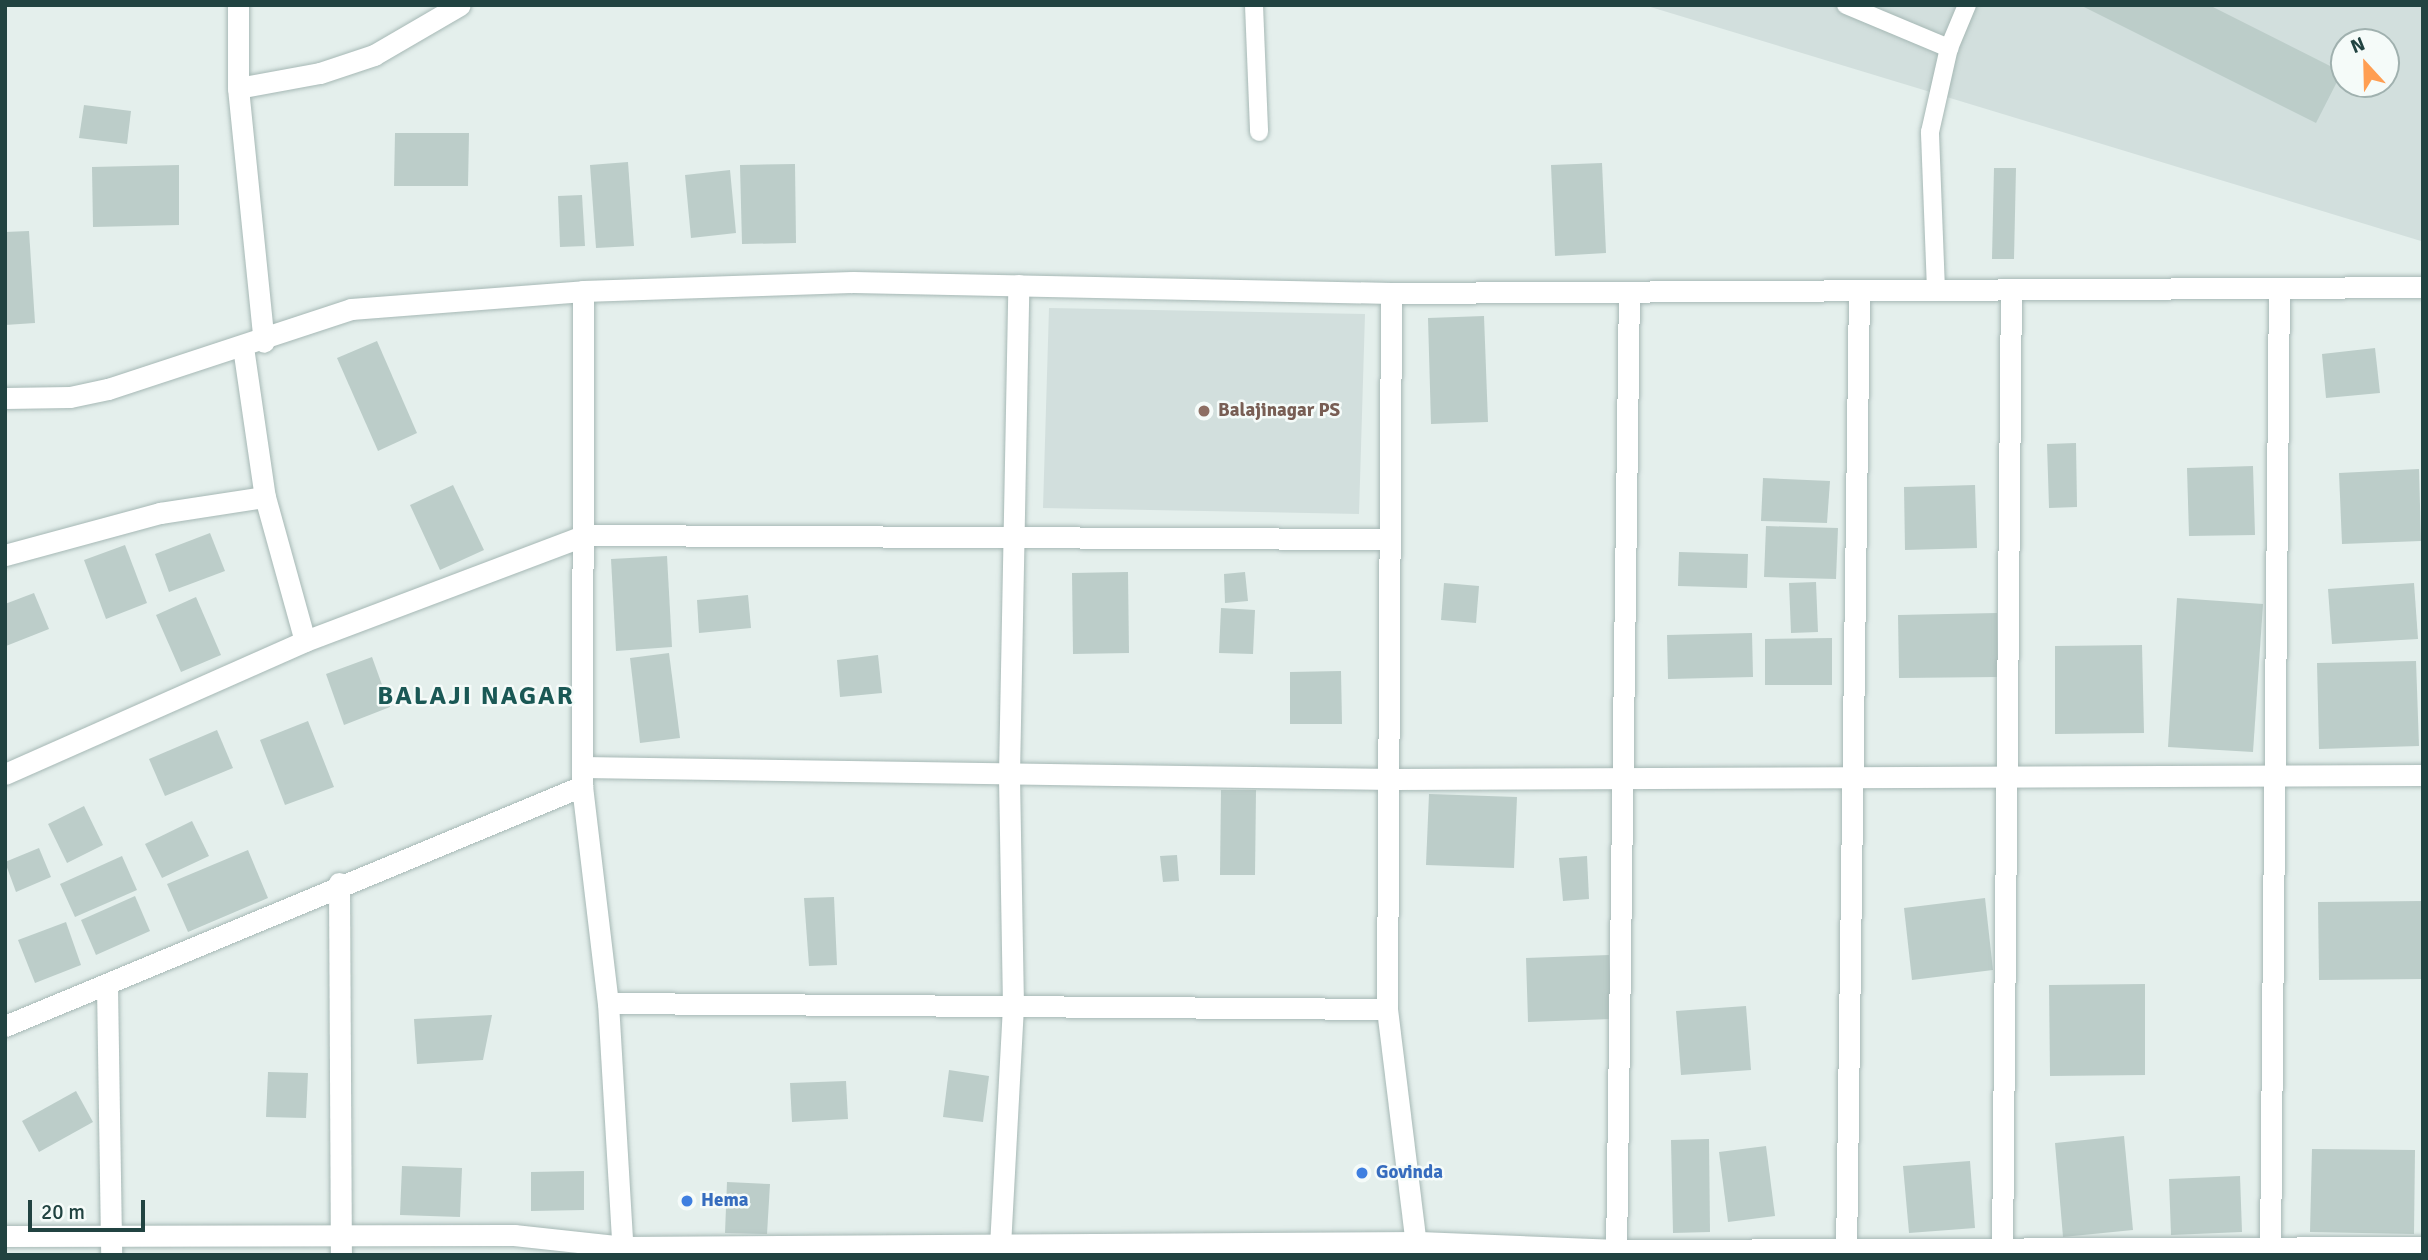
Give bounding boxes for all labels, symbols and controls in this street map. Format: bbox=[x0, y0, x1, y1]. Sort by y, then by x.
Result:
north arrow bbox=[2330, 28, 2400, 98]
text: N bbox=[2347, 32, 2369, 59]
place label: Balajinagar PS bbox=[1218, 400, 1340, 422]
marker: Balajinagar PS bbox=[1196, 403, 1212, 419]
district label: BALAJI NAGAR bbox=[379, 681, 573, 713]
place label: Govinda bbox=[1376, 1162, 1443, 1184]
marker: Govinda bbox=[1354, 1165, 1370, 1181]
scale bar bbox=[32, 1186, 149, 1230]
place label: Hema bbox=[701, 1190, 749, 1212]
marker: Hema bbox=[679, 1193, 695, 1209]
text: 20 m bbox=[41, 1199, 85, 1225]

